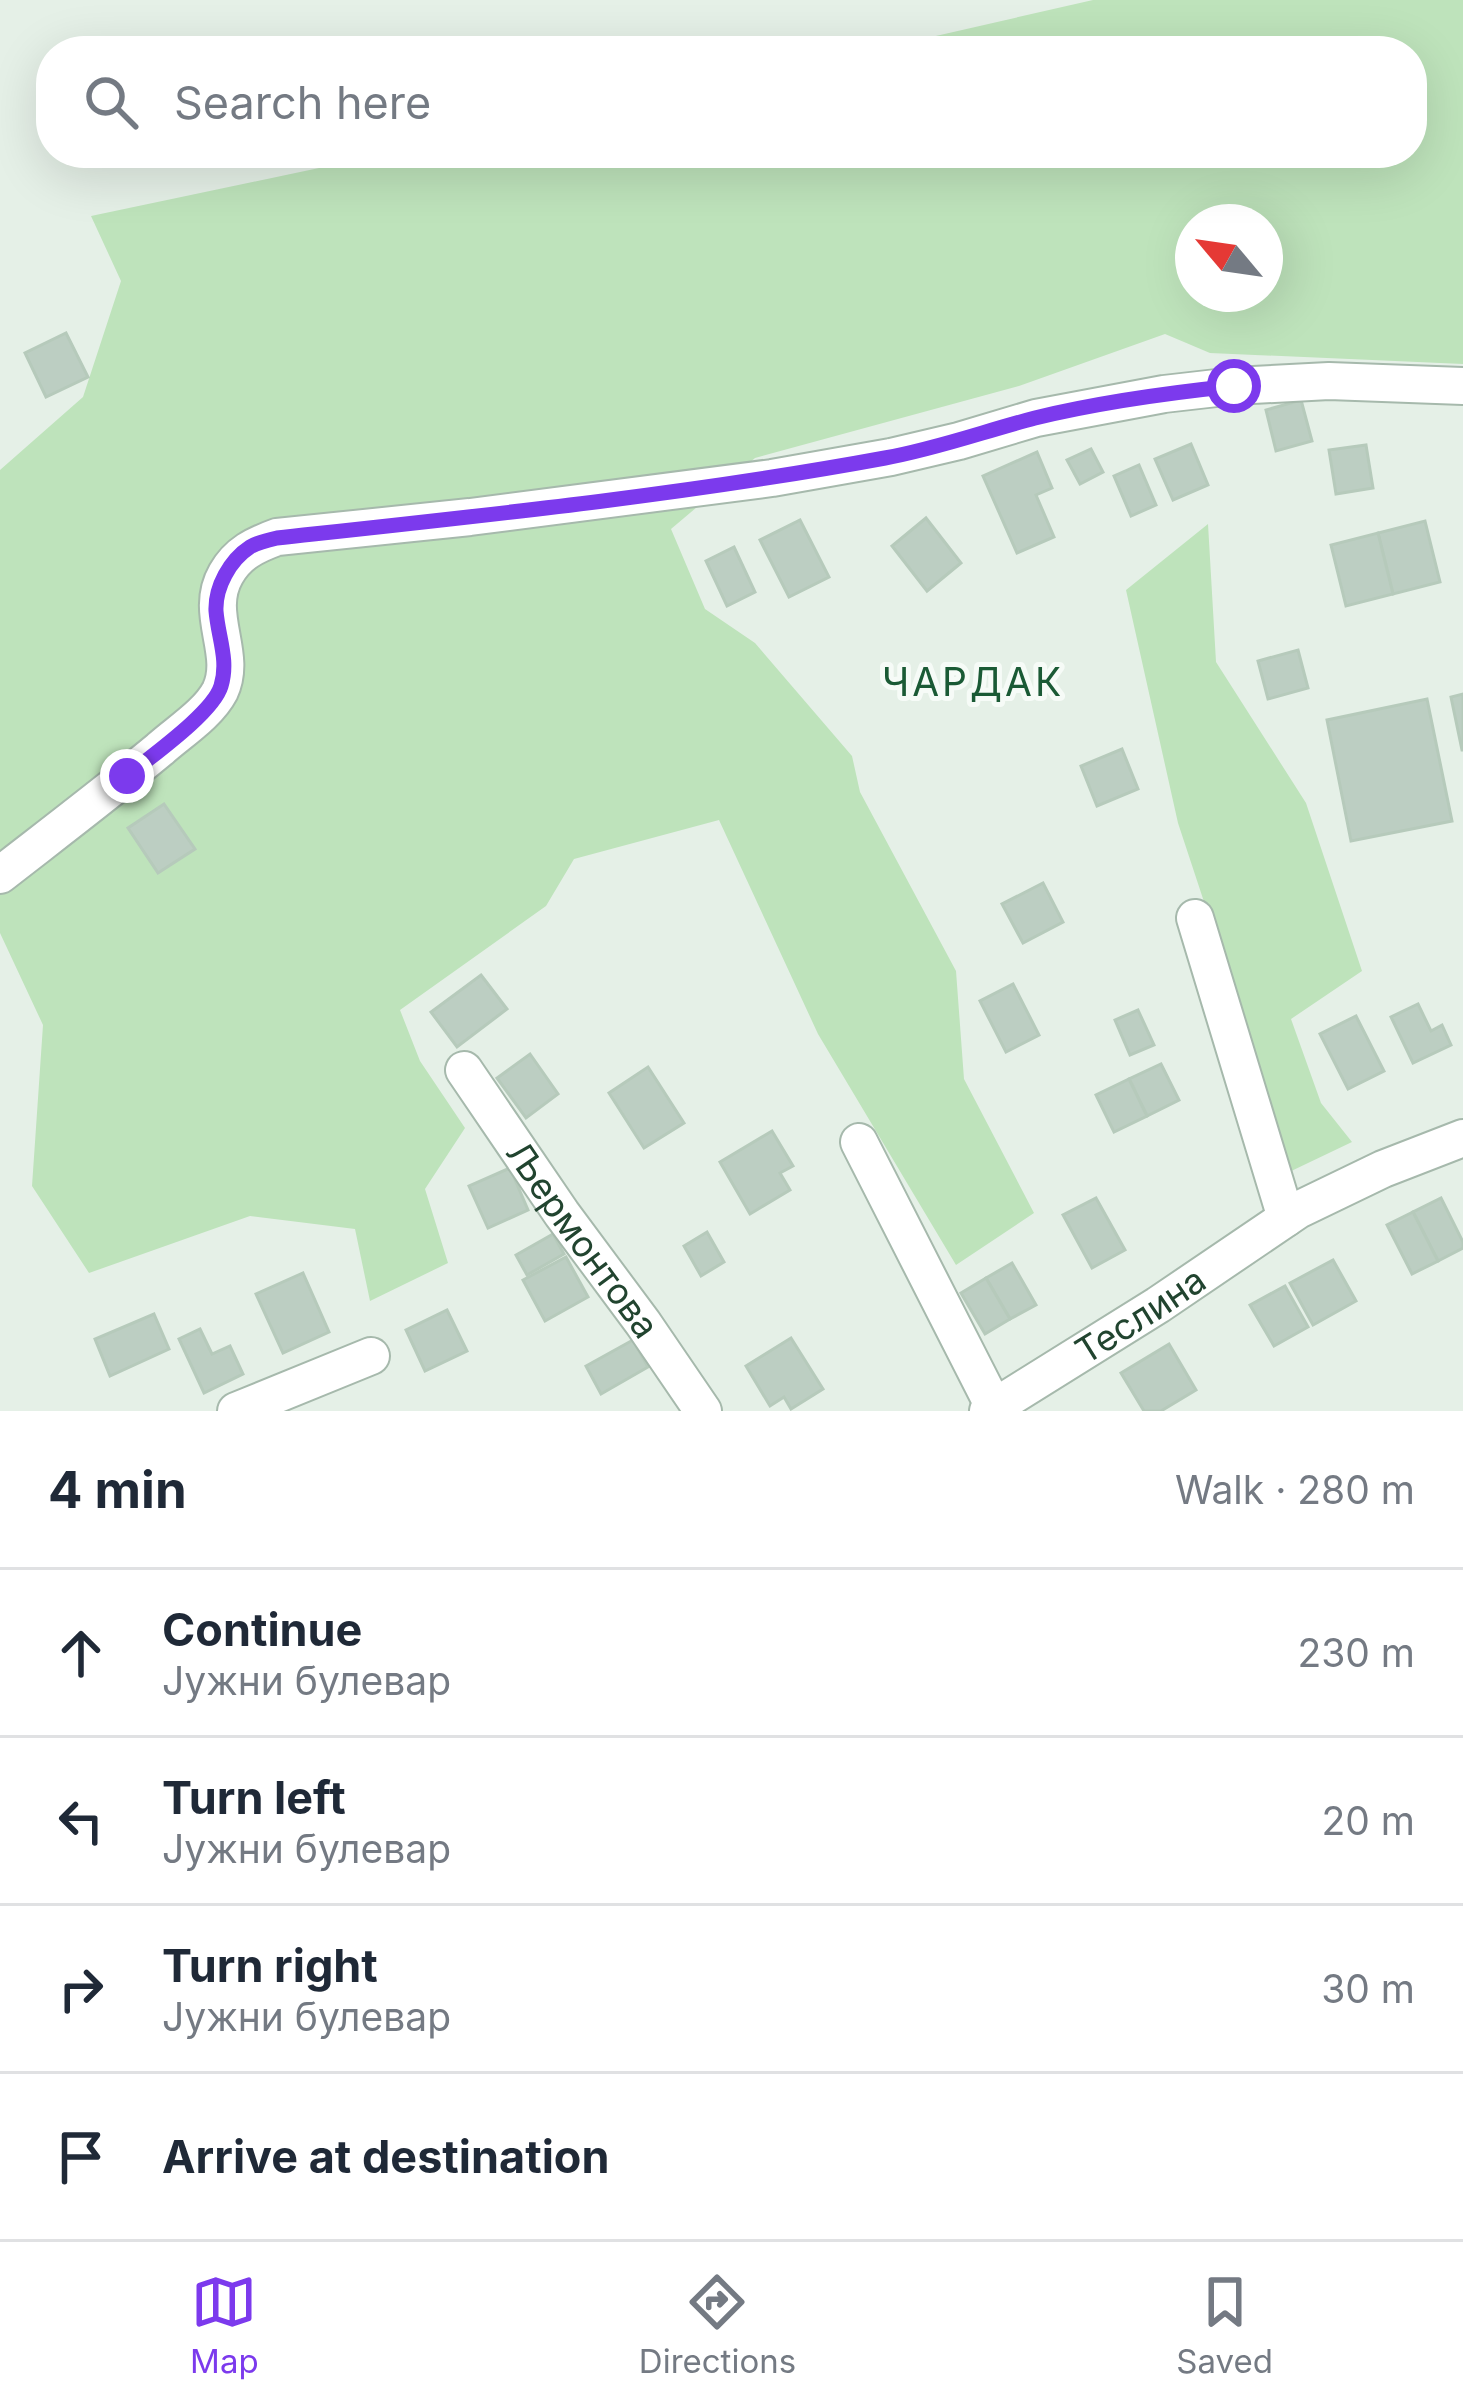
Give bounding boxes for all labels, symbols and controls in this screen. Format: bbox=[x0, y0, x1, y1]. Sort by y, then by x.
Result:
search box bbox=[36, 36, 1427, 168]
icon: search bbox=[78, 69, 144, 135]
text: Search here bbox=[174, 75, 431, 130]
north arrow bbox=[1175, 204, 1283, 312]
route start bbox=[1207, 359, 1261, 413]
district label: ЧАРДАК bbox=[882, 658, 1064, 705]
route end bbox=[100, 749, 154, 803]
street label: Љермонтова bbox=[497, 1133, 669, 1346]
street label: Теслина bbox=[1067, 1257, 1214, 1373]
text: 4 min bbox=[48, 1459, 187, 1520]
text: Walk · 280 m bbox=[1175, 1466, 1415, 1513]
text: Continue bbox=[162, 1602, 362, 1657]
icon: ahead bbox=[48, 1620, 114, 1686]
text: 230 m bbox=[1297, 1629, 1415, 1676]
text: Јужни булевар bbox=[162, 1657, 451, 1704]
text: Turn left bbox=[162, 1770, 346, 1825]
icon: left bbox=[48, 1788, 114, 1854]
text: 20 m bbox=[1321, 1797, 1415, 1844]
text: Јужни булевар bbox=[162, 1825, 451, 1872]
text: Turn right bbox=[162, 1938, 378, 1993]
icon: right bbox=[48, 1956, 114, 2022]
text: 30 m bbox=[1321, 1965, 1415, 2012]
text: Јужни булевар bbox=[162, 1993, 451, 2040]
icon: arrive bbox=[48, 2124, 114, 2190]
text: Arrive at destination bbox=[162, 2129, 609, 2184]
tab: Map bbox=[190, 2269, 259, 2381]
tab: Directions bbox=[639, 2269, 796, 2381]
tab: Saved bbox=[1176, 2269, 1273, 2381]

